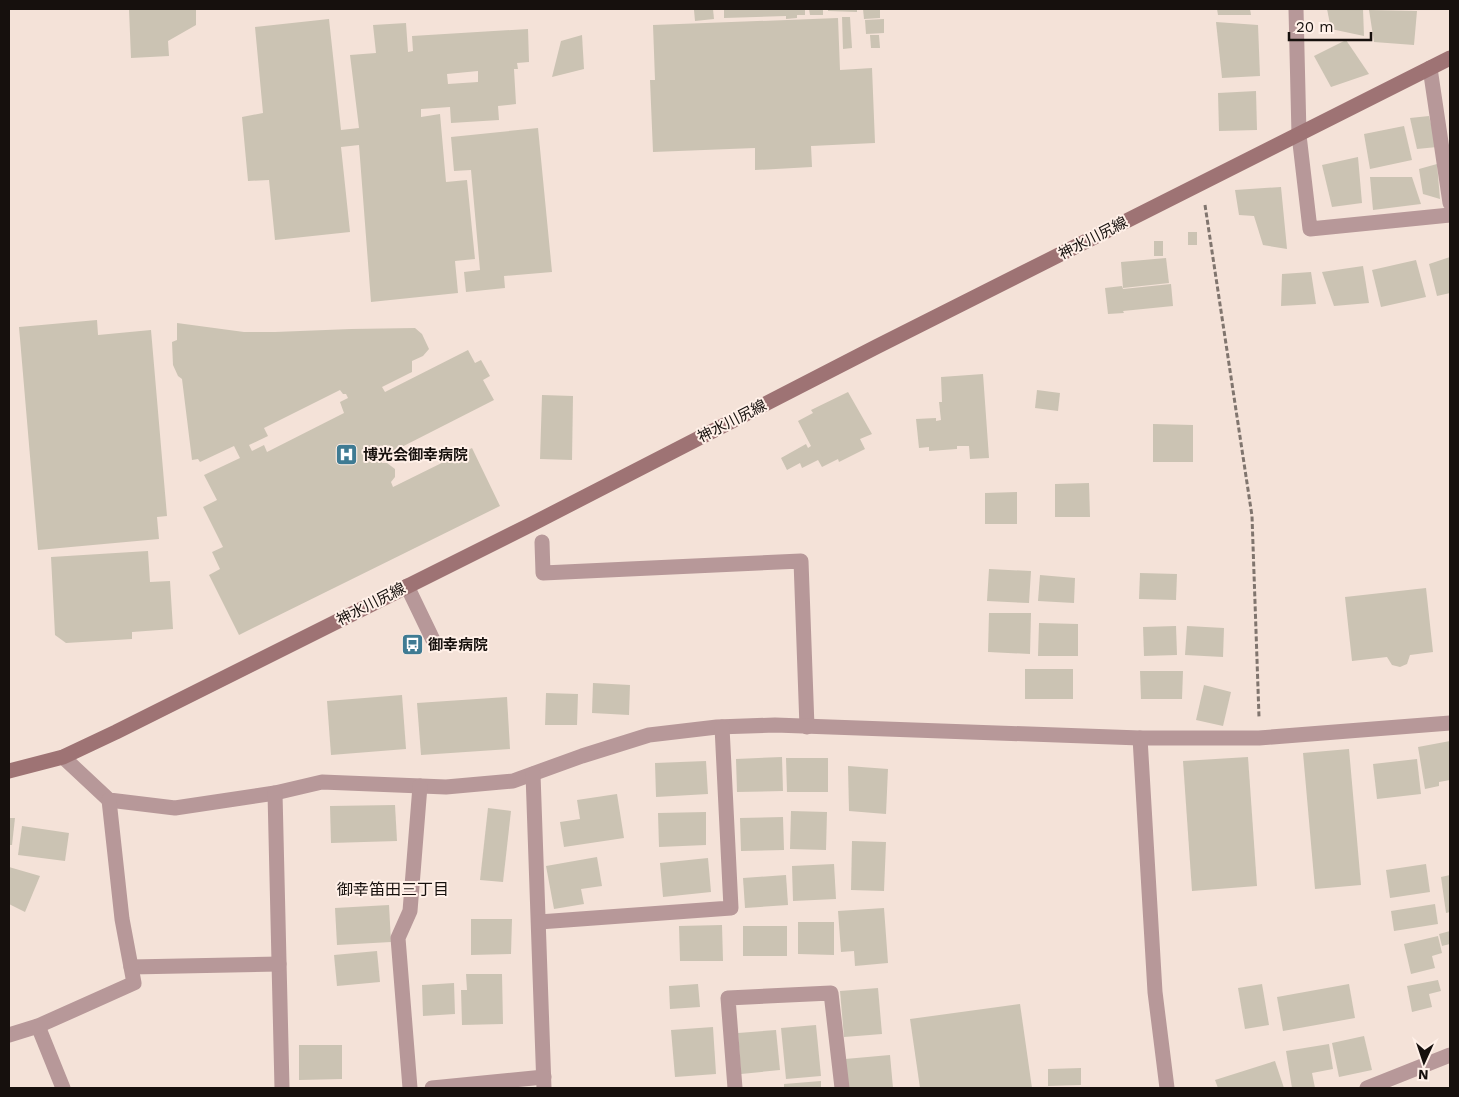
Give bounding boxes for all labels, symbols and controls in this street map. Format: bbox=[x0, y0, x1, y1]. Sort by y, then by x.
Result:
scale bar bbox=[1289, 10, 1372, 42]
text: 20 m bbox=[1296, 18, 1334, 36]
street label: 神水川尻線 bbox=[1055, 213, 1131, 263]
street label: 神水川尻線 bbox=[694, 396, 770, 446]
hospital icon: 博光会御幸病院 bbox=[335, 443, 359, 467]
place label: 博光会御幸病院 bbox=[363, 446, 468, 464]
street label: 神水川尻線 bbox=[333, 579, 409, 629]
bus stop icon: 御幸病院 bbox=[400, 633, 424, 657]
place label: 御幸病院 bbox=[428, 636, 488, 654]
district label: 御幸笛田三丁目 bbox=[337, 880, 449, 899]
north arrow bbox=[1399, 1037, 1449, 1087]
text: N bbox=[1418, 1067, 1429, 1083]

